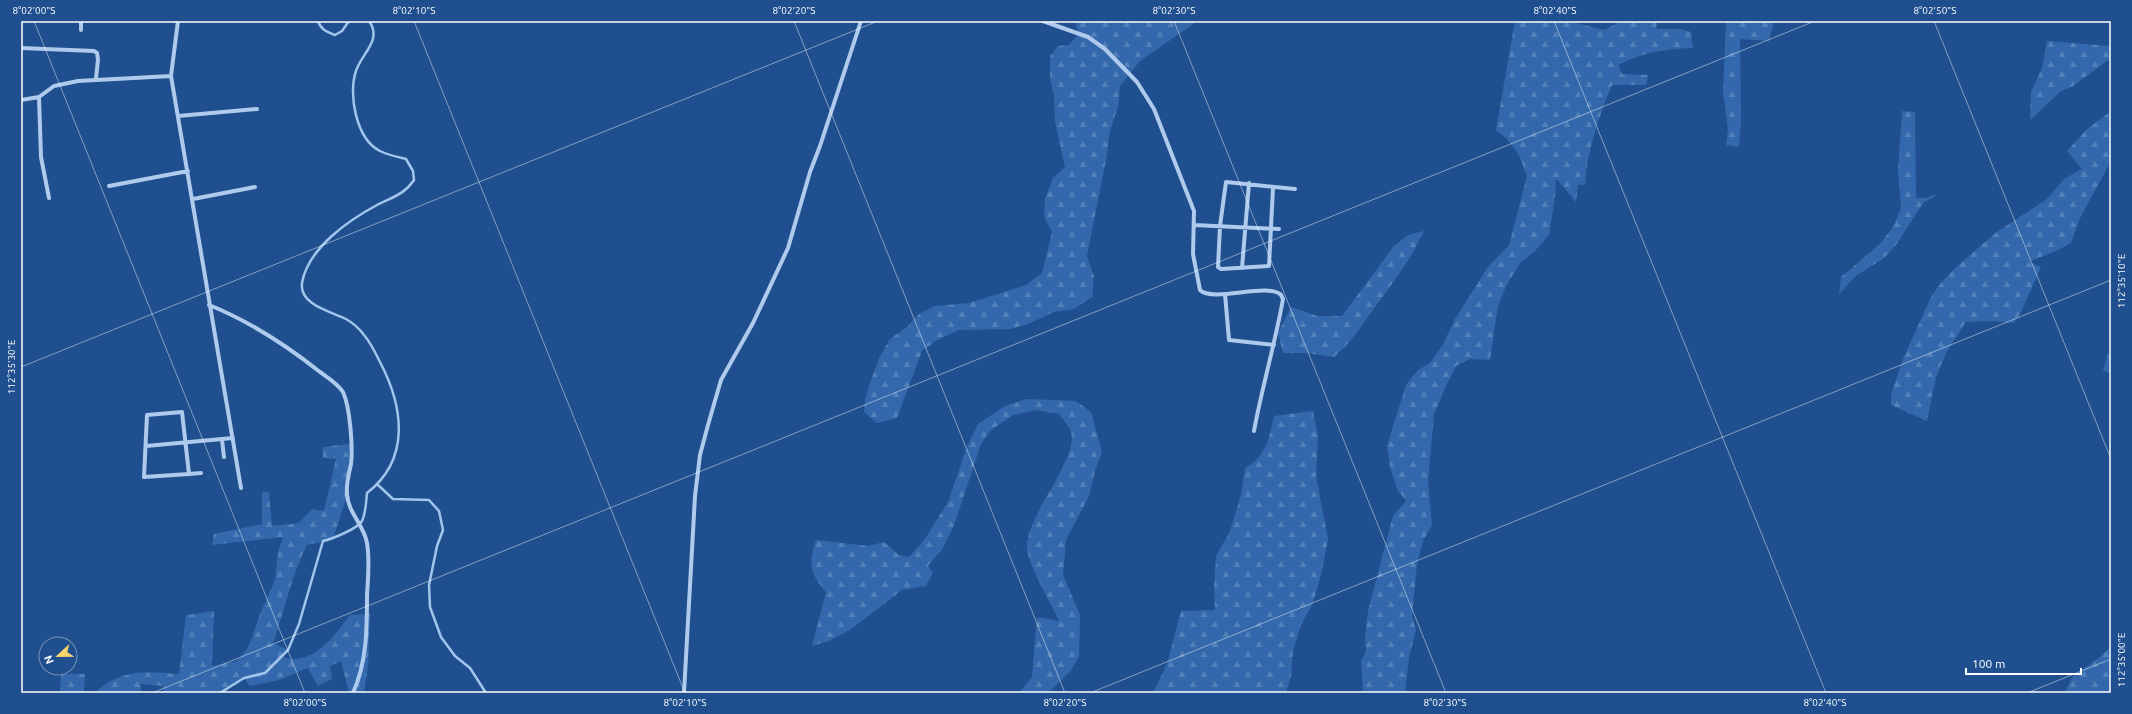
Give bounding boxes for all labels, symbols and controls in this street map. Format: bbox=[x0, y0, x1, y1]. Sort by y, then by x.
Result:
text: 8°02'00"S bbox=[12, 5, 56, 16]
text: 8°02'10"S bbox=[392, 5, 436, 16]
text: 8°02'20"S bbox=[772, 5, 816, 16]
text: 8°02'30"S bbox=[1152, 5, 1196, 16]
text: 8°02'40"S bbox=[1533, 5, 1577, 16]
text: 8°02'50"S bbox=[1913, 5, 1957, 16]
text: 112°35'10"E bbox=[2116, 253, 2127, 308]
text: 112°35'30"E bbox=[6, 339, 17, 394]
text: 112°35'00"E bbox=[2116, 632, 2127, 687]
north arrow bbox=[38, 636, 78, 676]
scale bar bbox=[1966, 650, 2081, 676]
text: N bbox=[42, 654, 56, 666]
text: 100 m bbox=[1972, 657, 2005, 670]
text: 8°02'00"S bbox=[283, 697, 327, 708]
text: 8°02'10"S bbox=[663, 697, 707, 708]
text: 8°02'20"S bbox=[1043, 697, 1087, 708]
text: 8°02'30"S bbox=[1423, 697, 1467, 708]
text: 8°02'40"S bbox=[1803, 697, 1847, 708]

